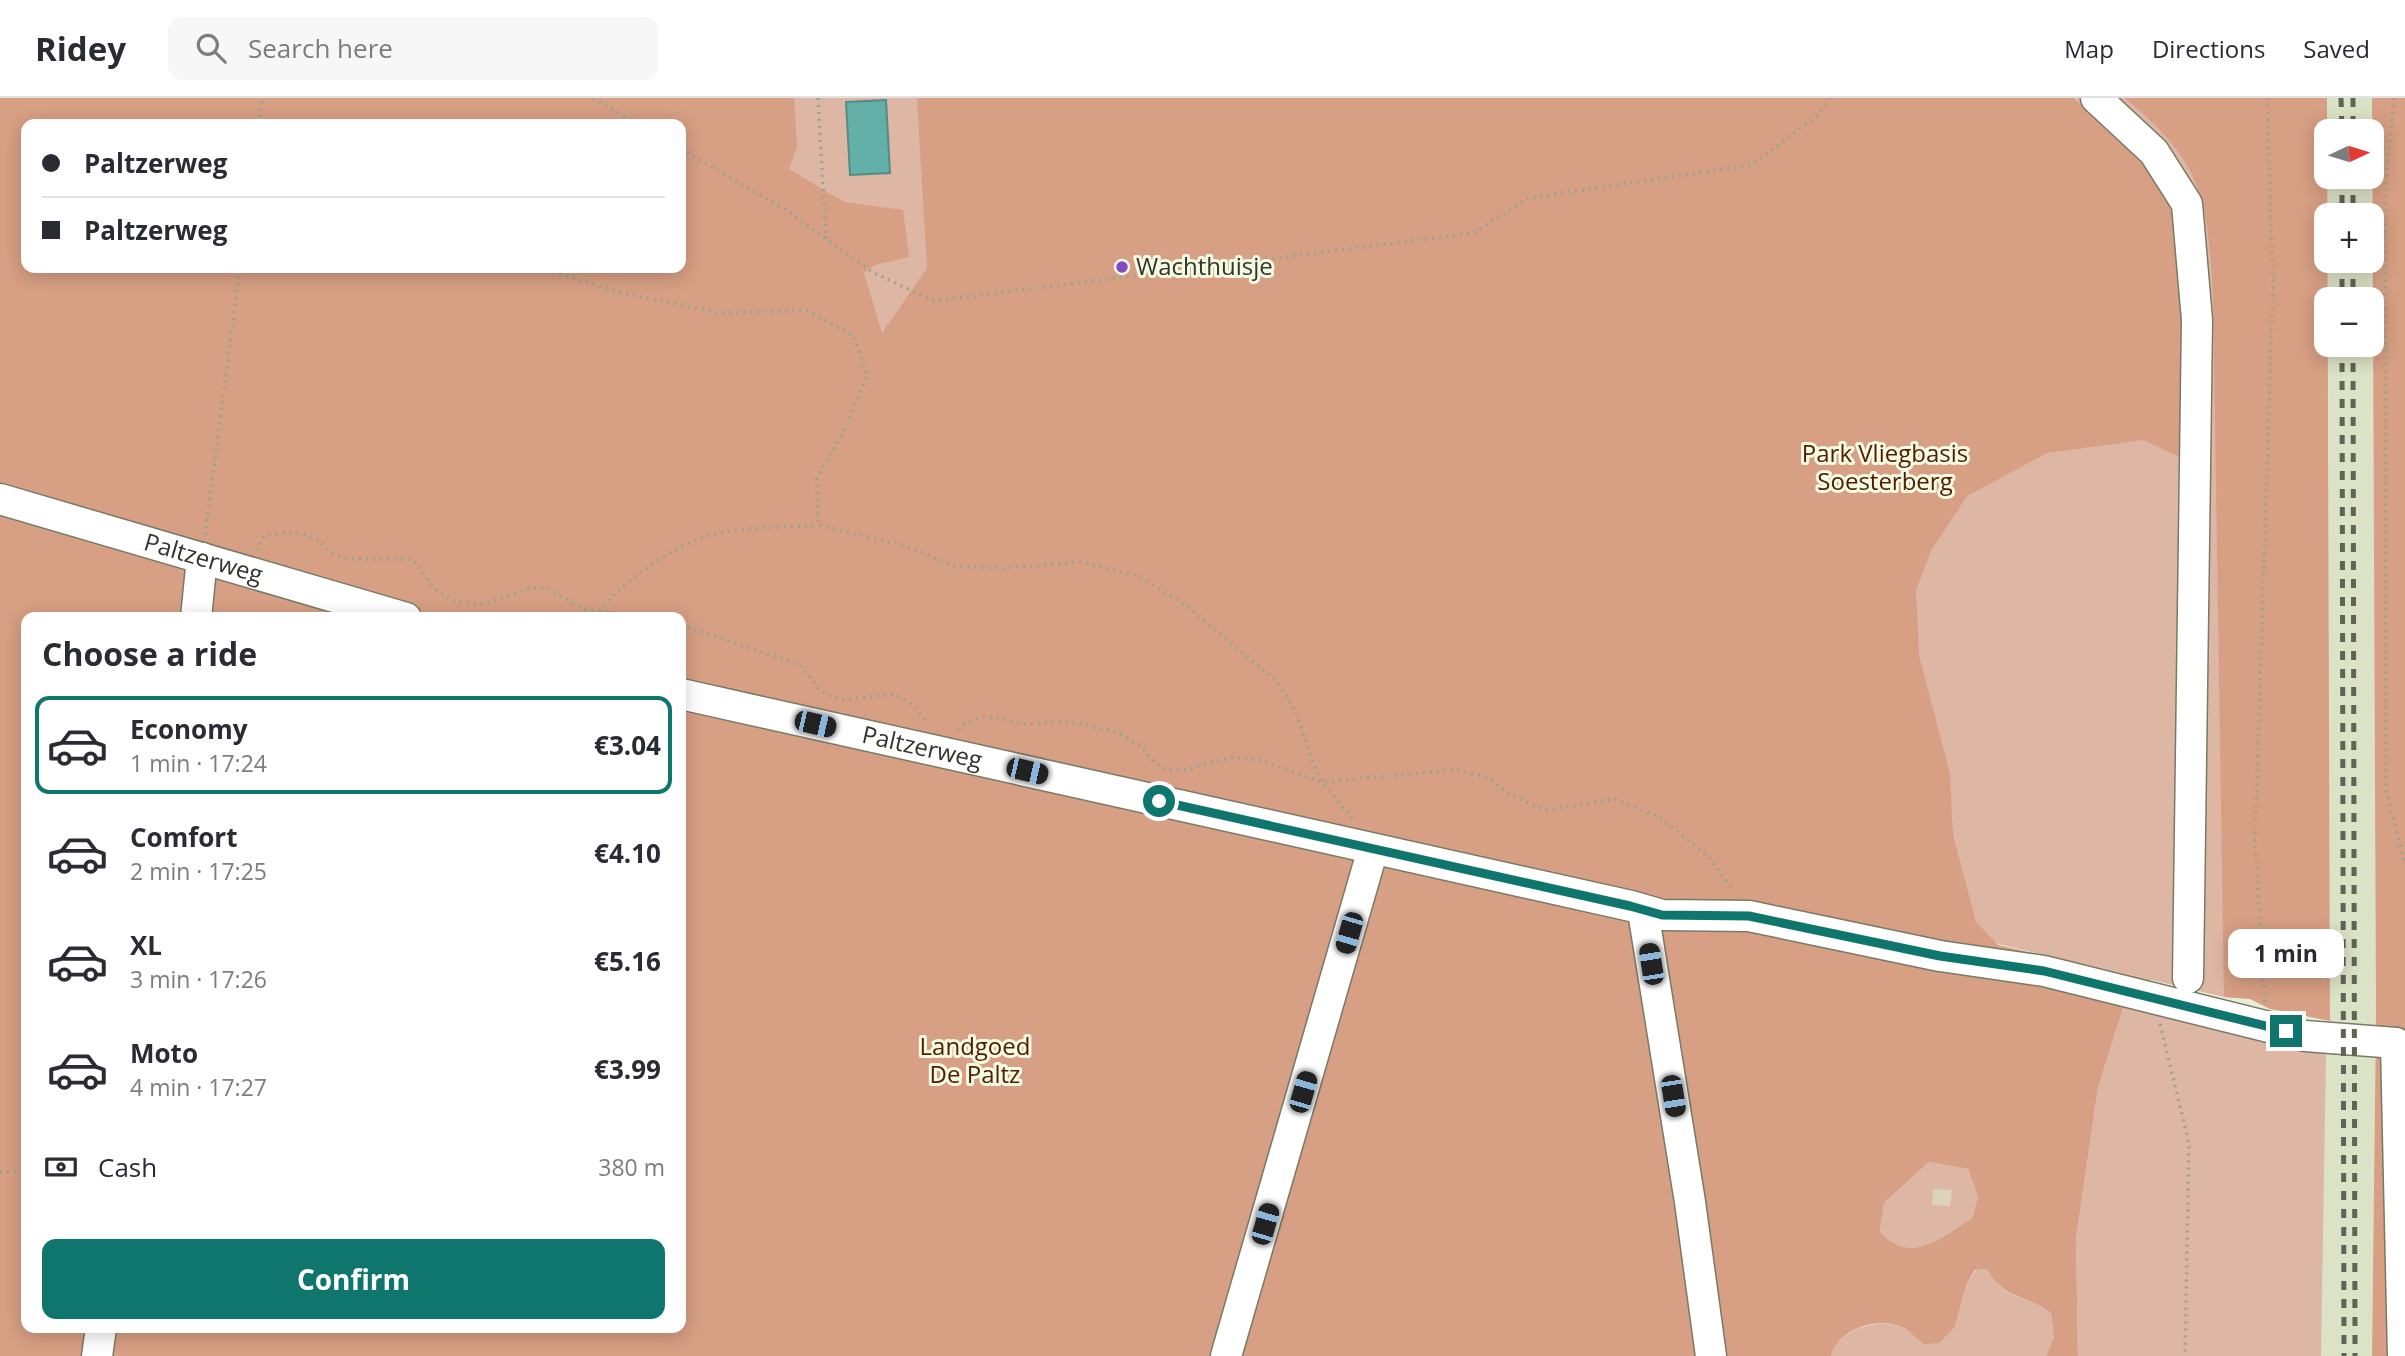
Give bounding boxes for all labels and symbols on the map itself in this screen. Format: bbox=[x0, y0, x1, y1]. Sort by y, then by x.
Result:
north arrow bbox=[2314, 119, 2384, 189]
place label: Wachthuisje bbox=[1136, 249, 1273, 282]
marker: Wachthuisje bbox=[1114, 259, 1130, 275]
park label: Park Vliegbasis Soesterberg bbox=[1802, 436, 1968, 497]
street label: Paltzerweg bbox=[141, 524, 267, 590]
car bbox=[793, 709, 838, 739]
street label: Paltzerweg bbox=[859, 717, 986, 776]
car bbox=[1005, 756, 1050, 786]
route start bbox=[1143, 785, 1175, 817]
car bbox=[1334, 910, 1365, 956]
callout: 1 min bbox=[2228, 930, 2344, 978]
car bbox=[1638, 942, 1665, 986]
route end bbox=[2270, 1015, 2302, 1047]
park label: Landgoed De Paltz bbox=[920, 1029, 1030, 1090]
car bbox=[1288, 1069, 1319, 1115]
car bbox=[1660, 1074, 1687, 1118]
car bbox=[1250, 1201, 1281, 1247]

